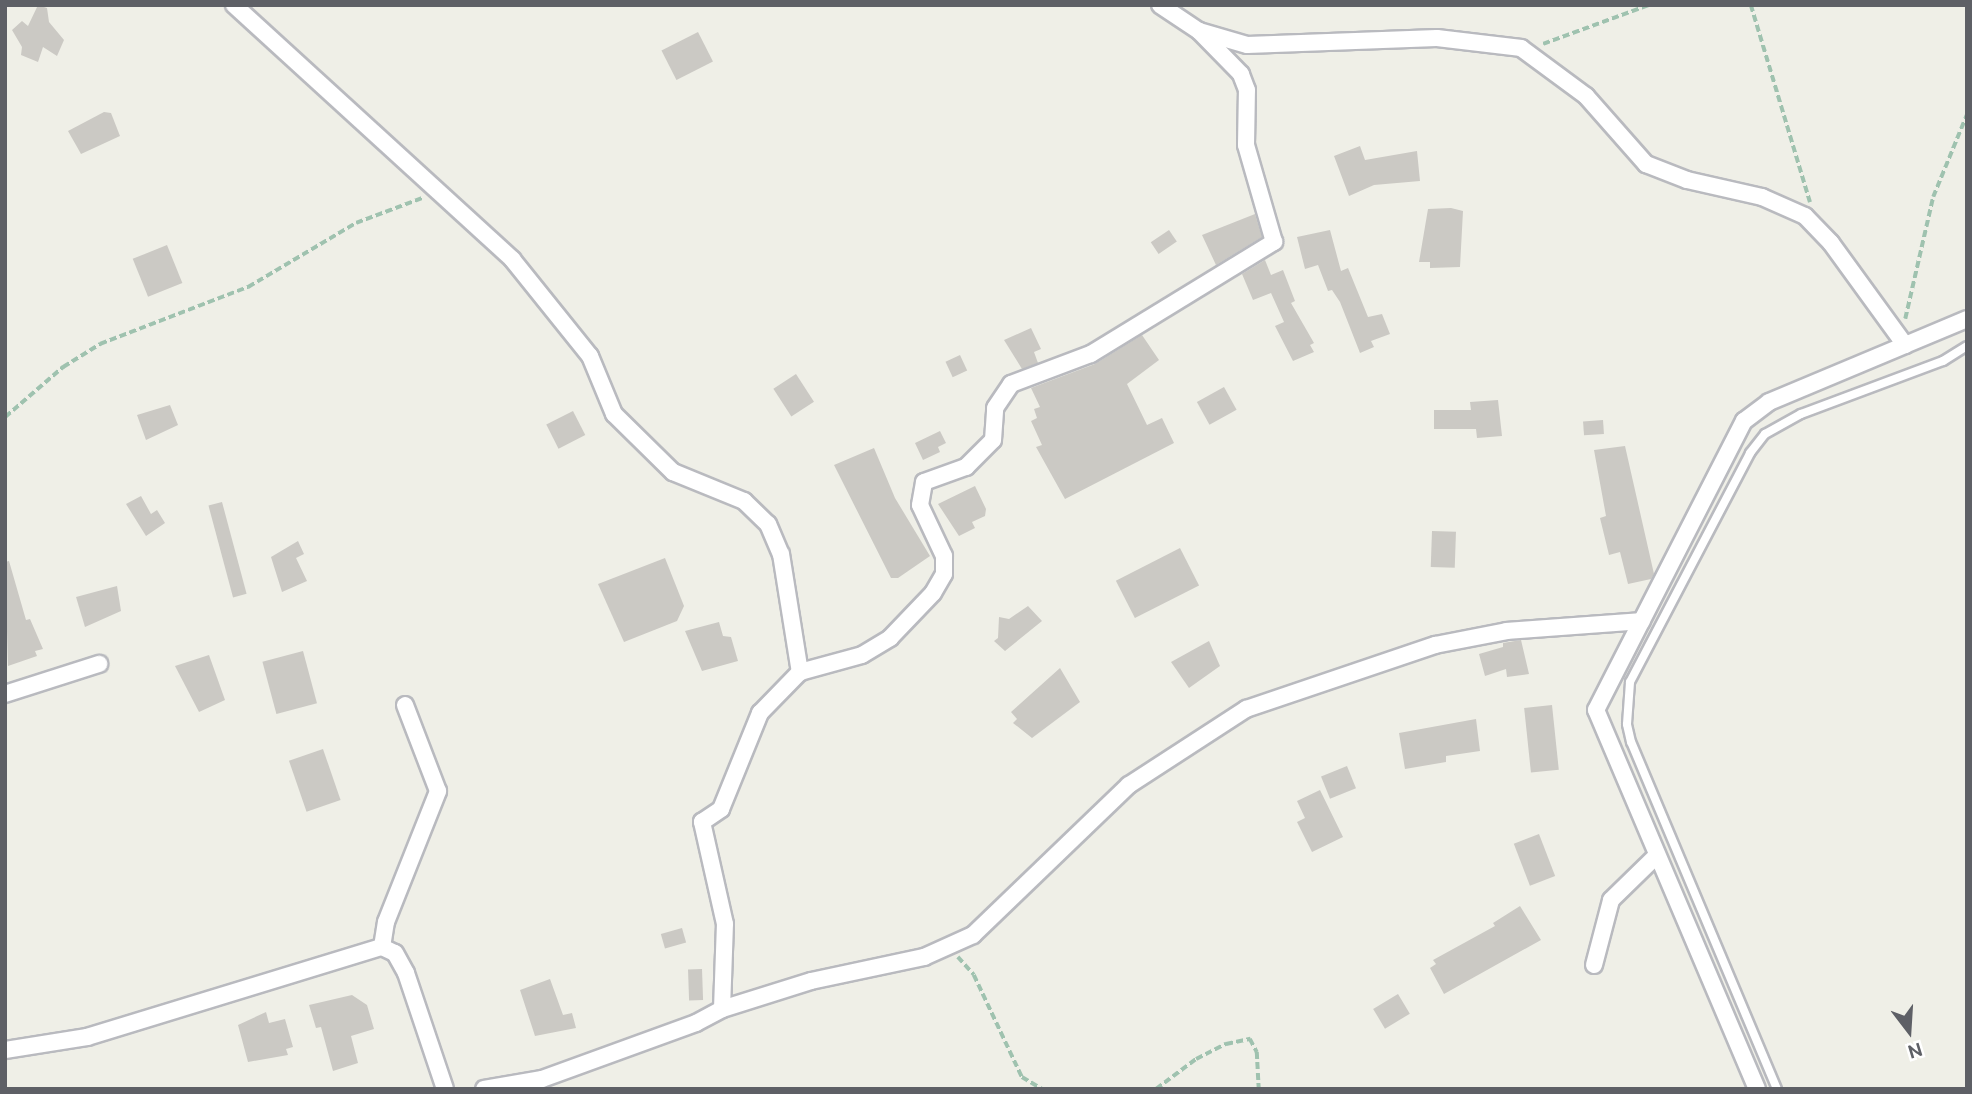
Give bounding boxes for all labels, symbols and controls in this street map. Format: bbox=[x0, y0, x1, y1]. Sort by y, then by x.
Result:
north arrow bbox=[1874, 996, 1944, 1066]
text: N bbox=[1905, 1038, 1925, 1064]

